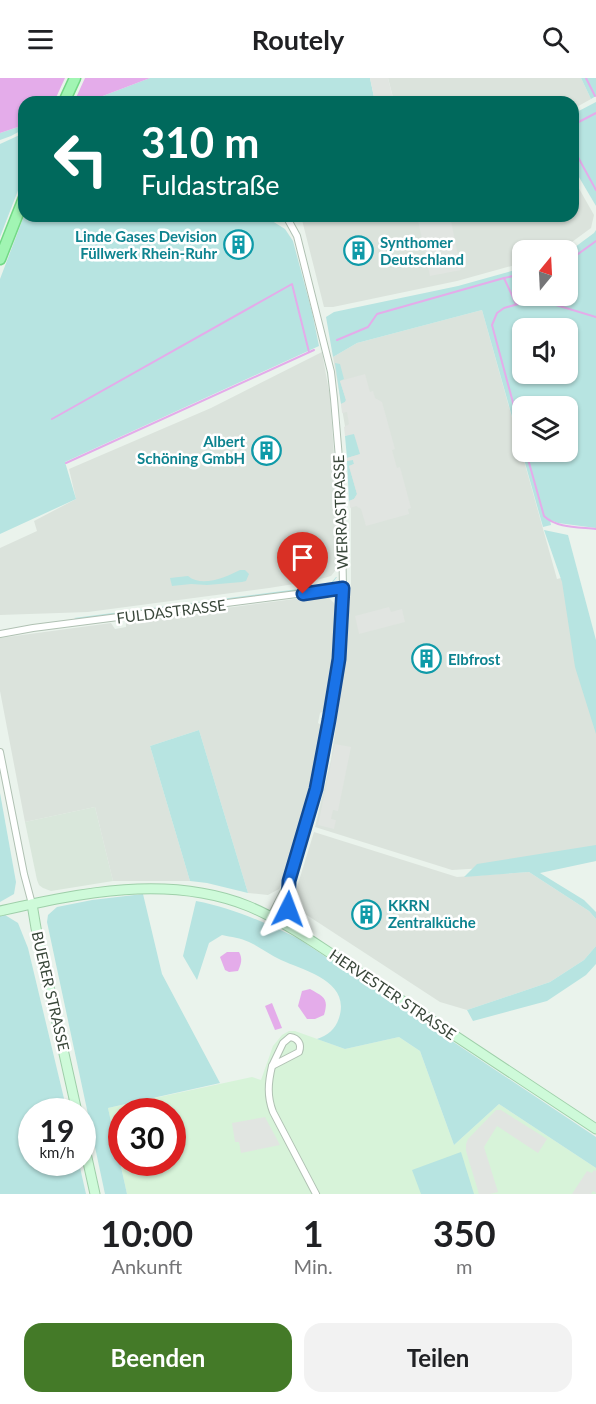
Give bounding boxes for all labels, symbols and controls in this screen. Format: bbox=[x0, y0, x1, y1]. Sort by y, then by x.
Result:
icon: menu bbox=[24, 23, 57, 56]
text: Routely bbox=[252, 23, 344, 56]
icon: search bbox=[539, 23, 572, 56]
text: 310 m bbox=[141, 117, 259, 167]
icon: left bbox=[42, 120, 120, 198]
text: Fuldastraße bbox=[141, 168, 280, 201]
place label: Linde Gases Devision Füllwerk Rhein-Ruhr bbox=[75, 227, 217, 262]
building icon: Linde Gases Devision Füllwerk Rhein-Ruhr bbox=[222, 229, 254, 261]
place label: Synthomer Deutschland bbox=[380, 233, 464, 268]
building icon: Synthomer Deutschland bbox=[343, 235, 375, 267]
north arrow bbox=[512, 240, 578, 306]
map controls bbox=[512, 240, 578, 462]
button: sound bbox=[512, 318, 578, 384]
button: layers bbox=[512, 396, 578, 462]
place label: Albert Schöning GmbH bbox=[137, 432, 245, 467]
building icon: Albert Schöning GmbH bbox=[250, 434, 282, 466]
street label: WERRASTRASSE bbox=[329, 454, 351, 570]
pin bbox=[277, 532, 328, 594]
icon: arrive bbox=[286, 541, 319, 574]
street label: FULDASTRASSE bbox=[115, 595, 227, 627]
building icon: Elbfrost bbox=[411, 643, 443, 675]
place label: Elbfrost bbox=[448, 650, 501, 668]
position arrow bbox=[256, 877, 320, 941]
place label: KKRN Zentralküche bbox=[388, 896, 476, 931]
building icon: KKRN Zentralküche bbox=[351, 898, 383, 930]
street label: BUERER STRASSE bbox=[28, 929, 74, 1053]
street label: HERVESTER STRASSE bbox=[326, 945, 460, 1043]
speed limit sign: 30 bbox=[108, 1098, 186, 1176]
text: 19 bbox=[40, 1112, 74, 1148]
text: km/h bbox=[39, 1143, 75, 1161]
text: 10:00 bbox=[100, 1211, 193, 1255]
text: 1 bbox=[303, 1211, 324, 1255]
text: 350 bbox=[433, 1211, 496, 1255]
text: Ankunft bbox=[111, 1254, 182, 1278]
text: Min. bbox=[294, 1254, 333, 1278]
text: m bbox=[456, 1254, 473, 1278]
button: Beenden bbox=[24, 1323, 292, 1392]
button: Teilen bbox=[304, 1323, 572, 1392]

